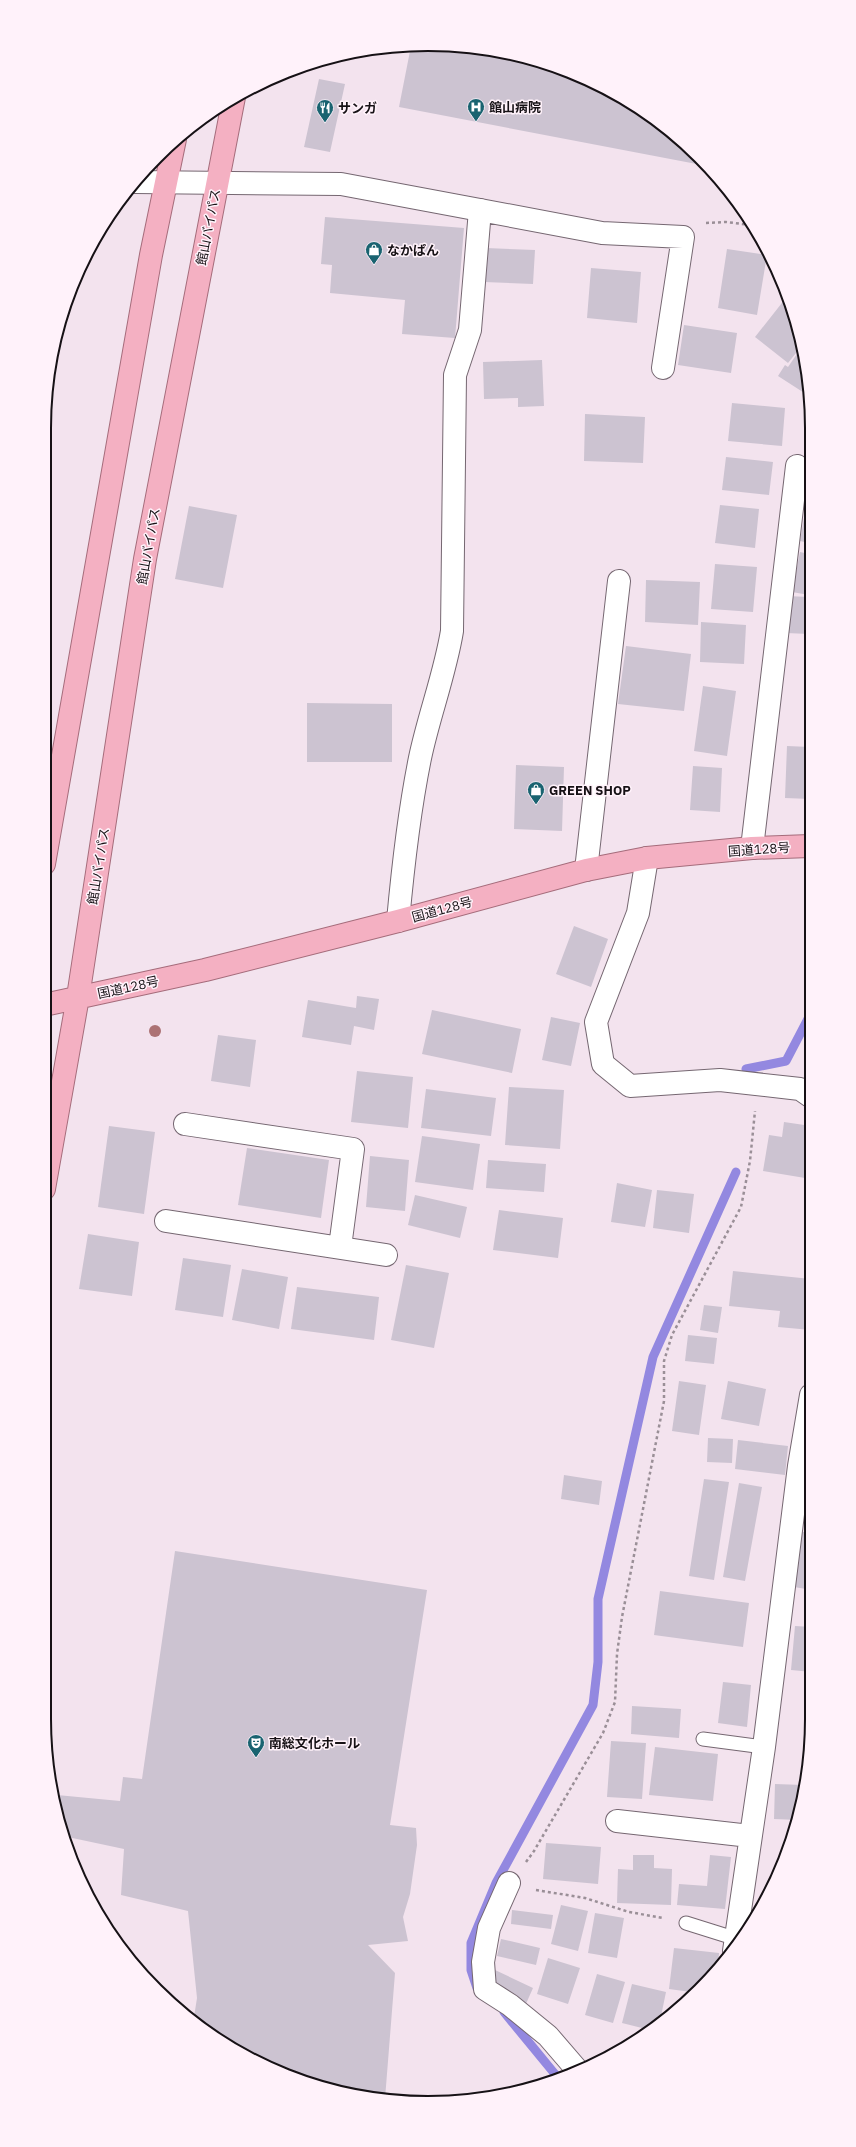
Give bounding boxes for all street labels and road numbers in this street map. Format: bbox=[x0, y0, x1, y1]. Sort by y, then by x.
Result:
street label: 館山バイパス bbox=[193, 187, 224, 267]
street label: 館山バイパス bbox=[133, 506, 164, 586]
street label: 館山バイパス bbox=[84, 826, 113, 906]
street label: 国道128号 bbox=[727, 839, 791, 860]
street label: 国道128号 bbox=[410, 893, 474, 926]
street label: 国道128号 bbox=[96, 973, 160, 1002]

